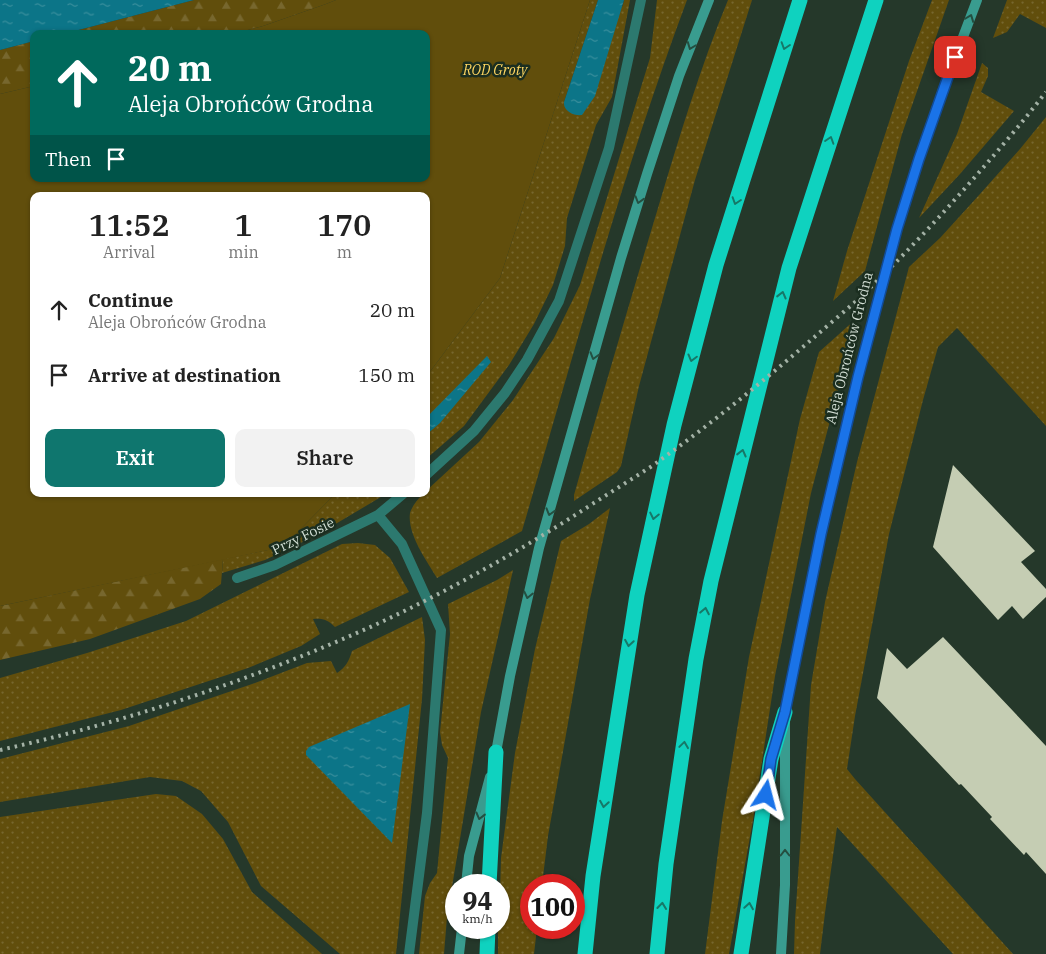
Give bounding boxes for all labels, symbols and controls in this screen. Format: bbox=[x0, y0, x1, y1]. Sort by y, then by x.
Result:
one-way arrow bbox=[964, 14, 974, 22]
pin bbox=[934, 36, 976, 78]
one-way arrow bbox=[687, 41, 697, 49]
one-way arrow bbox=[781, 42, 791, 50]
icon: arrive bbox=[941, 43, 969, 71]
text: 20 m bbox=[128, 45, 212, 91]
icon: ahead bbox=[45, 50, 110, 115]
park label: ROD Groty bbox=[462, 61, 529, 79]
text: Aleja Obrońców Grodna bbox=[128, 89, 373, 118]
one-way arrow bbox=[825, 136, 835, 145]
icon: arrive bbox=[102, 145, 130, 173]
text: Then bbox=[45, 147, 92, 171]
one-way arrow bbox=[635, 195, 645, 203]
one-way arrow bbox=[732, 197, 742, 205]
text: 11:52 bbox=[89, 205, 170, 244]
text: 1 bbox=[234, 205, 252, 244]
text: 170 bbox=[317, 205, 371, 244]
text: Arrival bbox=[103, 242, 155, 262]
text: min bbox=[228, 242, 259, 262]
text: m bbox=[337, 242, 352, 262]
street label: Aleja Obrońców Grodna bbox=[821, 270, 877, 426]
text: Continue bbox=[88, 288, 173, 312]
one-way arrow bbox=[776, 291, 787, 300]
icon: ahead bbox=[45, 296, 73, 324]
text: 20 m bbox=[370, 298, 415, 322]
text: Aleja Obrońców Grodna bbox=[88, 312, 267, 332]
one-way arrow bbox=[589, 351, 599, 359]
one-way arrow bbox=[687, 353, 697, 361]
icon: arrive bbox=[45, 361, 73, 389]
text: Arrive at destination bbox=[88, 363, 281, 387]
text: 150 m bbox=[358, 363, 415, 387]
button: Exit bbox=[45, 429, 225, 487]
button: Share bbox=[235, 429, 415, 487]
one-way arrow bbox=[737, 449, 747, 457]
one-way arrow bbox=[545, 507, 555, 515]
one-way arrow bbox=[649, 511, 660, 520]
street label: Przy Fosie bbox=[269, 513, 337, 559]
one-way arrow bbox=[523, 591, 534, 600]
one-way arrow bbox=[700, 606, 710, 615]
one-way arrow bbox=[624, 640, 635, 648]
one-way arrow bbox=[678, 740, 688, 749]
position arrow bbox=[739, 768, 791, 820]
one-way arrow bbox=[599, 800, 609, 808]
one-way arrow bbox=[475, 812, 486, 821]
one-way arrow bbox=[780, 849, 790, 856]
speed limit sign: 100 bbox=[520, 874, 585, 939]
text: 94 bbox=[462, 884, 493, 917]
one-way arrow bbox=[656, 901, 667, 909]
one-way arrow bbox=[743, 902, 753, 910]
text: km/h bbox=[462, 911, 493, 926]

